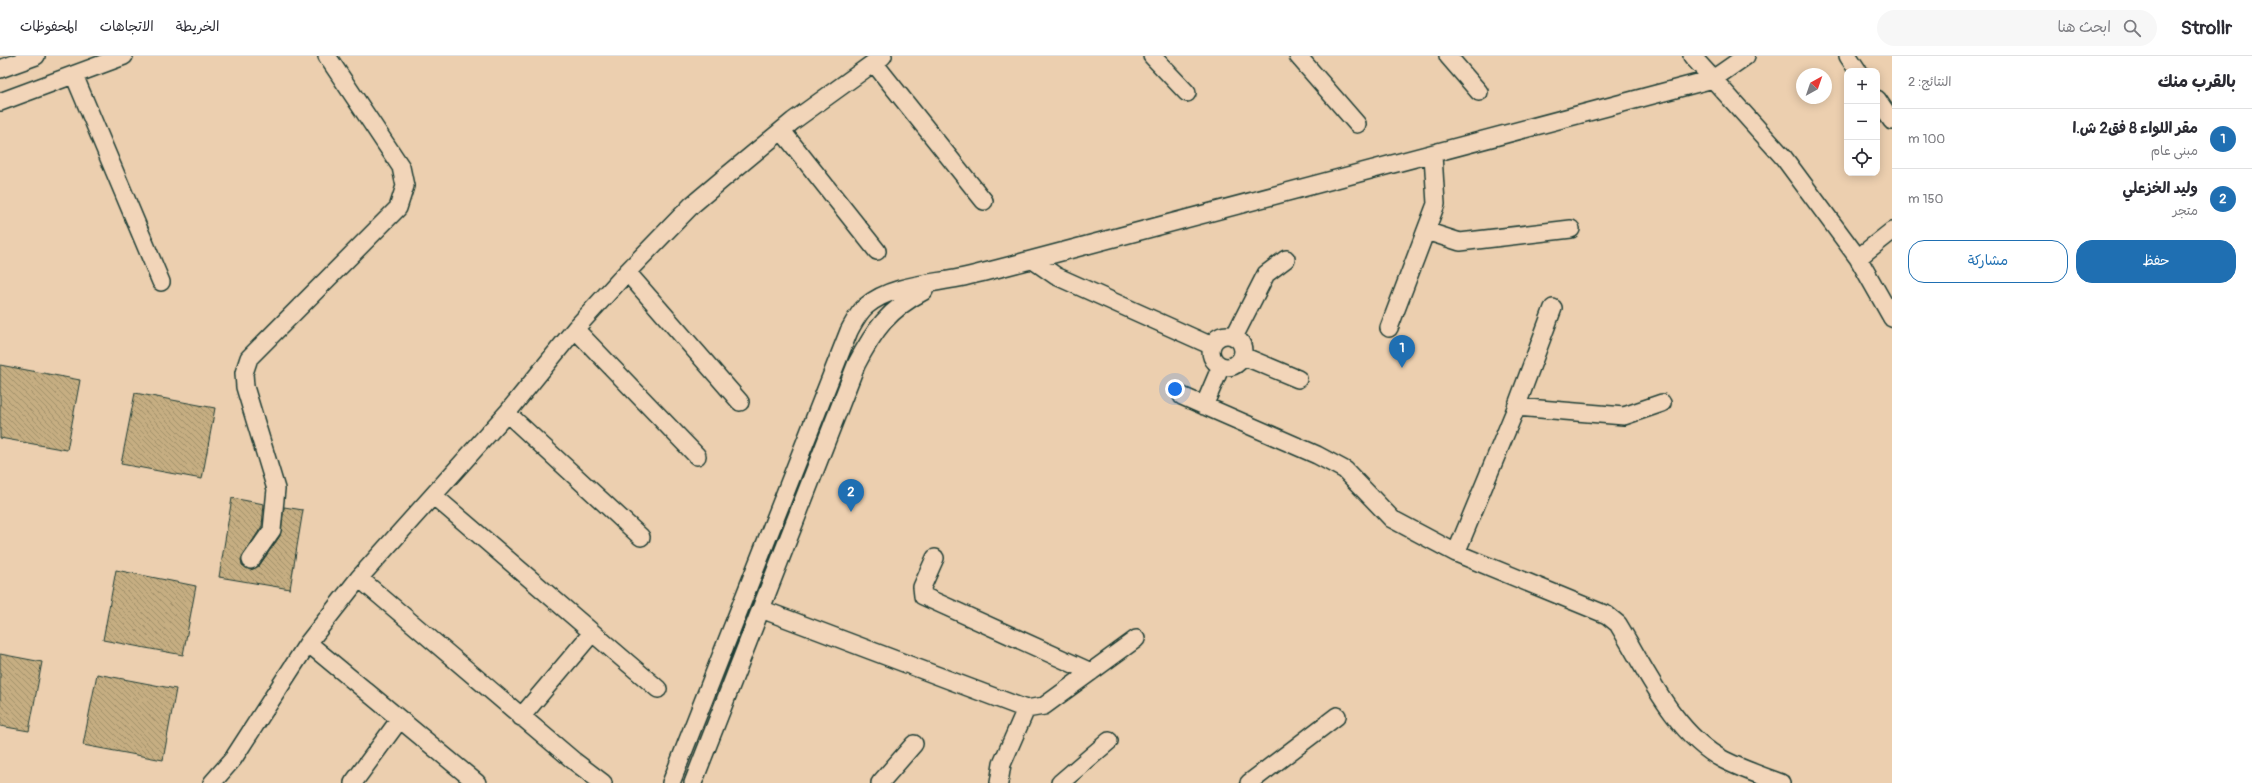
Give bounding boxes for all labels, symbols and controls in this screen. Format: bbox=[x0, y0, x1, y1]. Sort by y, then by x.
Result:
search box bbox=[1877, 10, 2157, 46]
text: Strollr bbox=[2181, 16, 2232, 40]
icon: search bbox=[2121, 17, 2143, 39]
text: المحفوظات bbox=[20, 18, 78, 35]
text: الاتجاهات bbox=[100, 18, 154, 35]
text: الخريطة bbox=[176, 18, 219, 35]
text: ابحث هنا bbox=[2057, 18, 2111, 37]
north arrow bbox=[1796, 68, 1832, 104]
map controls bbox=[1844, 68, 1880, 176]
button: + bbox=[1844, 68, 1880, 104]
text: بالقرب منك bbox=[2158, 71, 2236, 92]
text: النتائج: 2 bbox=[1908, 74, 1952, 90]
button: − bbox=[1844, 104, 1880, 140]
text: مقر اللواء 8 فق2 ش.ا bbox=[2073, 119, 2198, 138]
text: 100 m bbox=[1908, 131, 1945, 147]
text: 1 bbox=[2220, 131, 2226, 147]
button: locate bbox=[1844, 140, 1880, 176]
text: مبنى عام bbox=[2151, 143, 2198, 159]
text: وليد الخزعلي bbox=[2123, 179, 2198, 198]
text: 150 m bbox=[1908, 191, 1943, 207]
text: 2 bbox=[2219, 191, 2227, 207]
text: متجر bbox=[2173, 203, 2198, 219]
button: مشاركة bbox=[1908, 240, 2068, 283]
button: حفظ bbox=[2076, 240, 2236, 283]
pin: 1 bbox=[1389, 335, 1415, 368]
your location bbox=[1165, 379, 1185, 399]
pin: 2 bbox=[838, 479, 864, 512]

